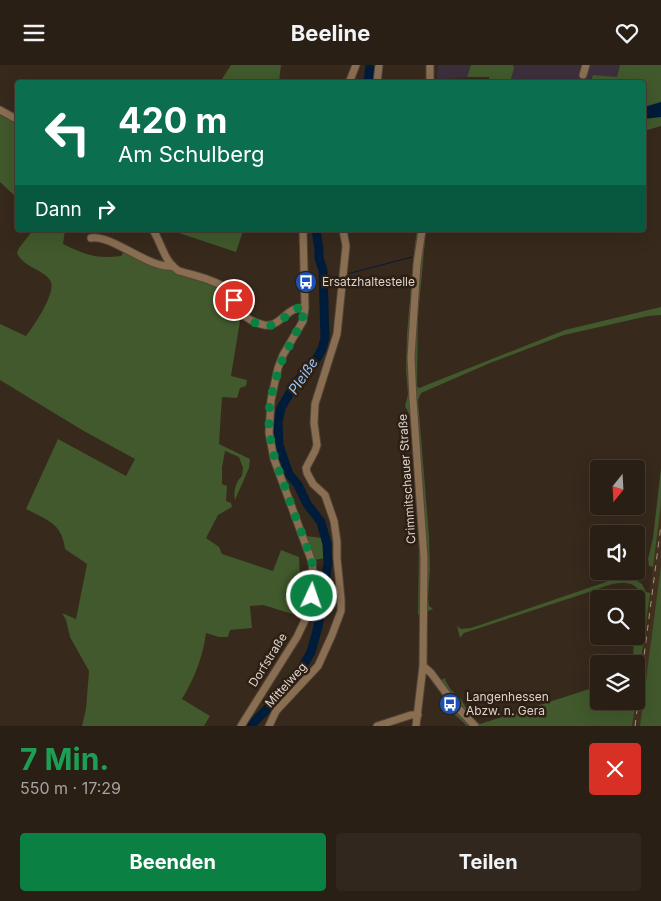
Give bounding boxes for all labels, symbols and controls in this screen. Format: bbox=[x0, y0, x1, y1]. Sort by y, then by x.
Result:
icon: menu bbox=[20, 19, 48, 47]
icon: heart bbox=[613, 19, 641, 47]
text: Beeline bbox=[291, 20, 370, 46]
text: 420 m bbox=[118, 99, 228, 141]
icon: left bbox=[35, 100, 100, 165]
text: Am Schulberg bbox=[118, 141, 264, 167]
icon: right bbox=[92, 195, 120, 223]
text: Dann bbox=[35, 198, 82, 221]
bus stop icon: Ersatzhaltestelle bbox=[294, 270, 318, 294]
place label: Ersatzhaltestelle bbox=[322, 274, 415, 289]
pin bbox=[213, 279, 255, 321]
icon: arrive bbox=[220, 286, 248, 314]
water label: Pleiße bbox=[284, 354, 321, 397]
street label: Crimmitschauer Straße bbox=[394, 413, 419, 545]
north arrow bbox=[590, 460, 645, 515]
map controls bbox=[590, 460, 645, 710]
button: sound bbox=[590, 525, 645, 580]
position arrow bbox=[285, 569, 337, 621]
button: search bbox=[590, 590, 645, 645]
street label: Dorfstraße bbox=[245, 630, 290, 689]
button: layers bbox=[590, 655, 645, 710]
street label: Mittelweg bbox=[262, 659, 310, 710]
place label: Langenhessen Abzw. n. Gera bbox=[466, 689, 549, 718]
bus stop icon: Langenhessen Abzw. n. Gera bbox=[438, 692, 462, 716]
text: 7 Min. bbox=[20, 741, 109, 777]
button: close bbox=[589, 743, 641, 795]
text: 550 m · 17:29 bbox=[20, 778, 121, 798]
button: Beenden bbox=[20, 833, 326, 891]
button: Teilen bbox=[336, 833, 641, 891]

